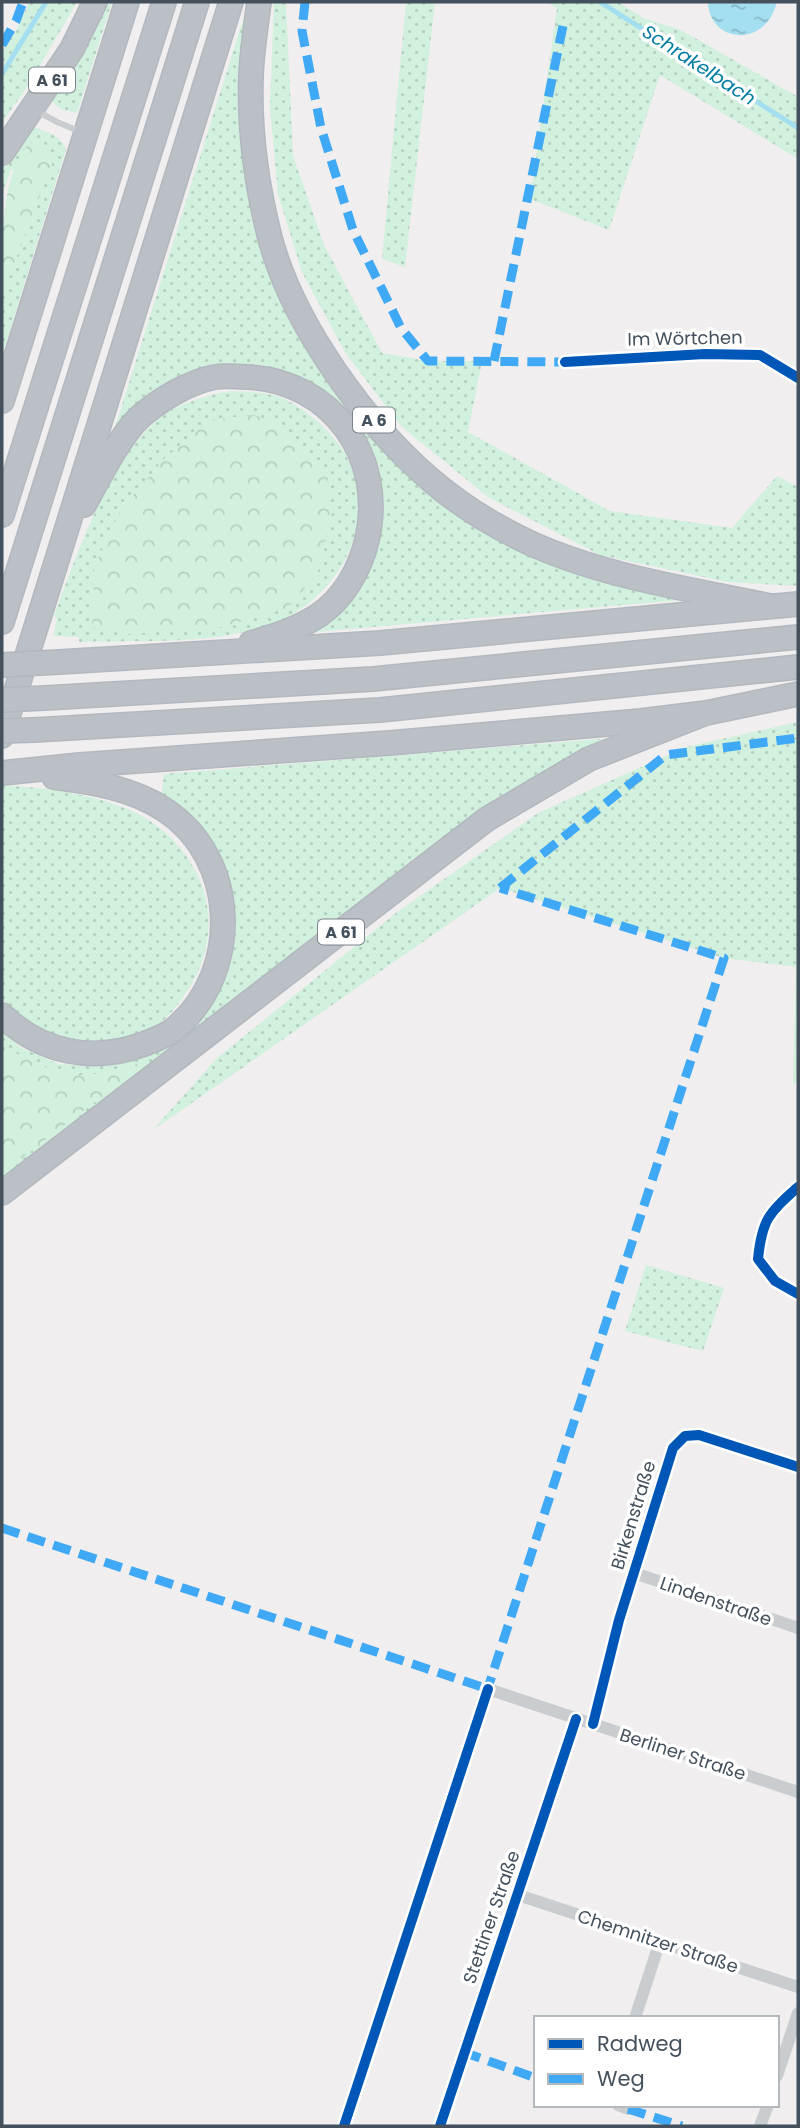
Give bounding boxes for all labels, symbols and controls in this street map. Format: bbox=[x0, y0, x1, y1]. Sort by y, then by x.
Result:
water label: Schrakelbach bbox=[637, 18, 761, 112]
road number: A 61 bbox=[29, 68, 75, 92]
street label: Im Wörtchen bbox=[627, 324, 743, 352]
road number: A 6 bbox=[353, 408, 395, 432]
road number: A 61 bbox=[318, 920, 364, 944]
street label: Birkenstraße bbox=[605, 1458, 661, 1572]
street label: Lindenstraße bbox=[657, 1570, 775, 1632]
street label: Berliner Straße bbox=[617, 1722, 749, 1786]
street label: Stettiner Straße bbox=[456, 1847, 526, 1987]
street label: Chemnitzer Straße bbox=[574, 1903, 742, 1979]
legend bbox=[534, 2016, 779, 2107]
text: Radweg bbox=[597, 2029, 683, 2058]
text: Weg bbox=[597, 2064, 645, 2093]

